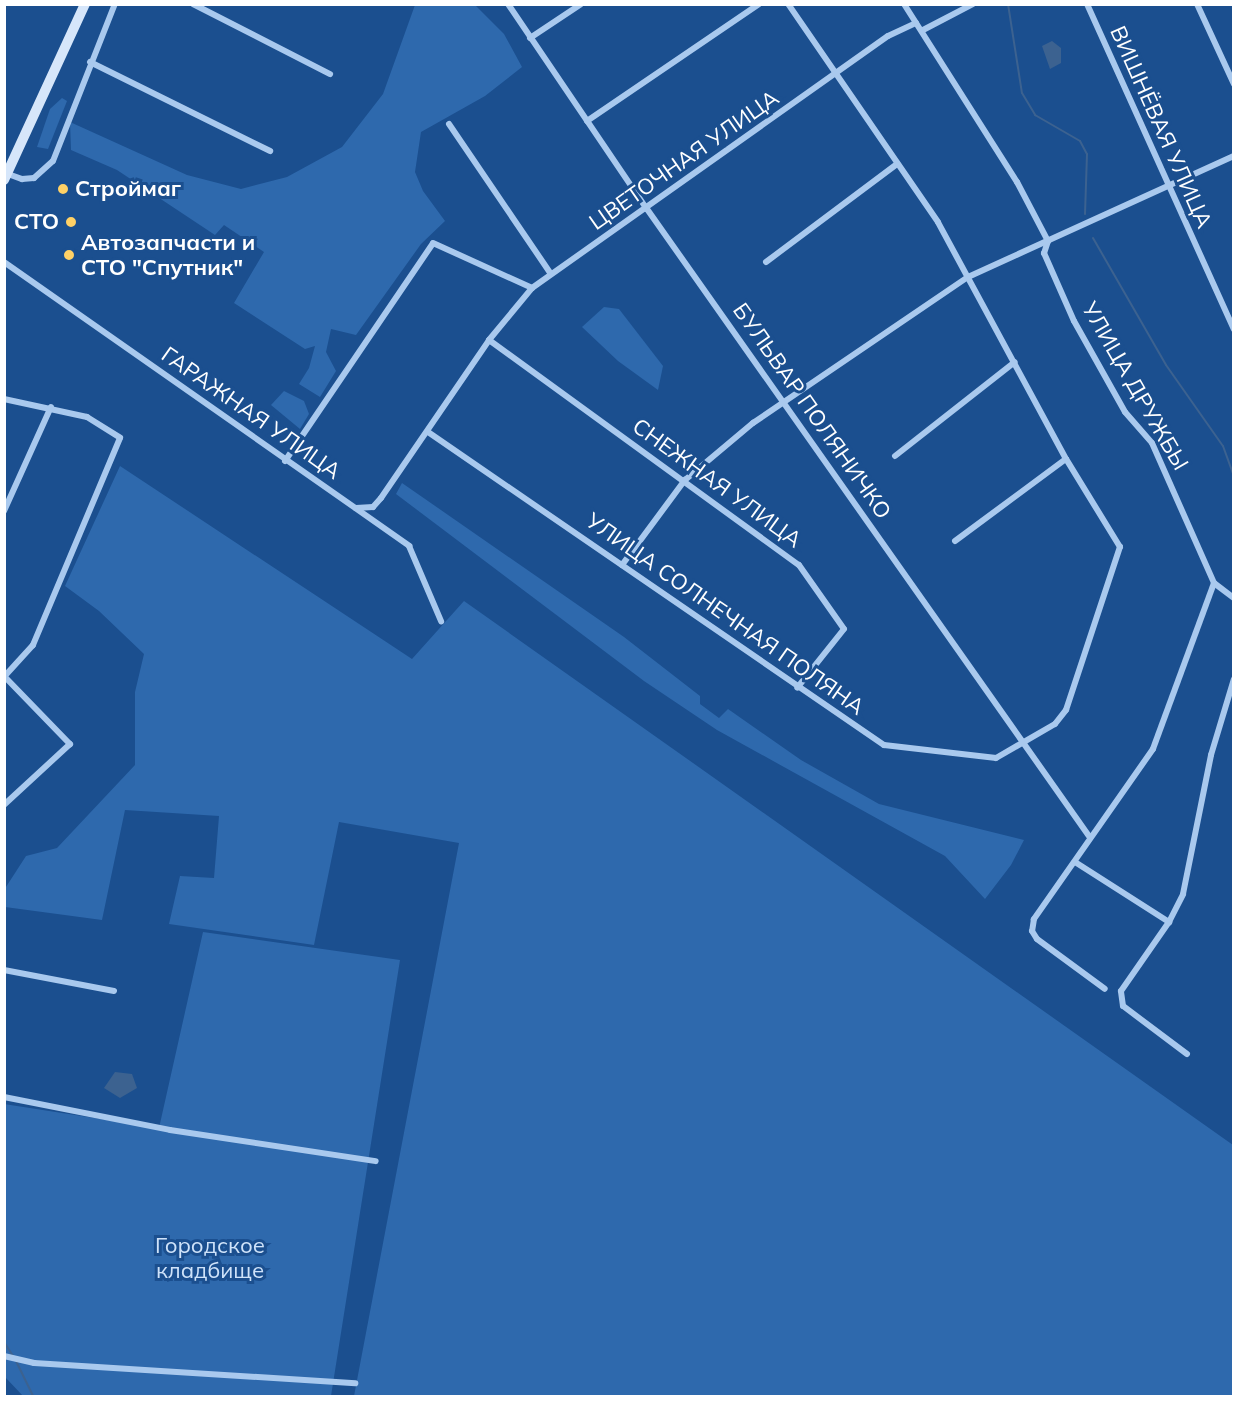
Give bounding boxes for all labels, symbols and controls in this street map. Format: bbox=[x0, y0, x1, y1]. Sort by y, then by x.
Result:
street label: ВИШНЁВАЯ УЛИЦА bbox=[1105, 22, 1217, 232]
street label: ЦВЕТОЧНАЯ УЛИЦА bbox=[584, 85, 784, 235]
place label: Строймаг bbox=[75, 176, 181, 202]
marker: Строймаг bbox=[56, 182, 70, 196]
place label: СТО bbox=[14, 209, 59, 235]
marker: СТО bbox=[64, 215, 78, 229]
place label: Автозапчасти и СТО "Спутник" bbox=[81, 229, 255, 280]
marker: Автозапчасти и СТО "Спутник" bbox=[62, 248, 76, 262]
street label: УЛИЦА ДРУЖБЫ bbox=[1076, 297, 1194, 475]
street label: БУЛЬВАР ПОЛЯНИЧКО bbox=[727, 298, 897, 524]
street label: ГАРАЖНАЯ УЛИЦА bbox=[156, 341, 346, 485]
street label: СНЕЖНАЯ УЛИЦА bbox=[627, 413, 807, 553]
street label: УЛИЦА СОЛНЕЧНАЯ ПОЛЯНА bbox=[581, 508, 869, 720]
park label: Городское кладбище bbox=[155, 1232, 265, 1284]

